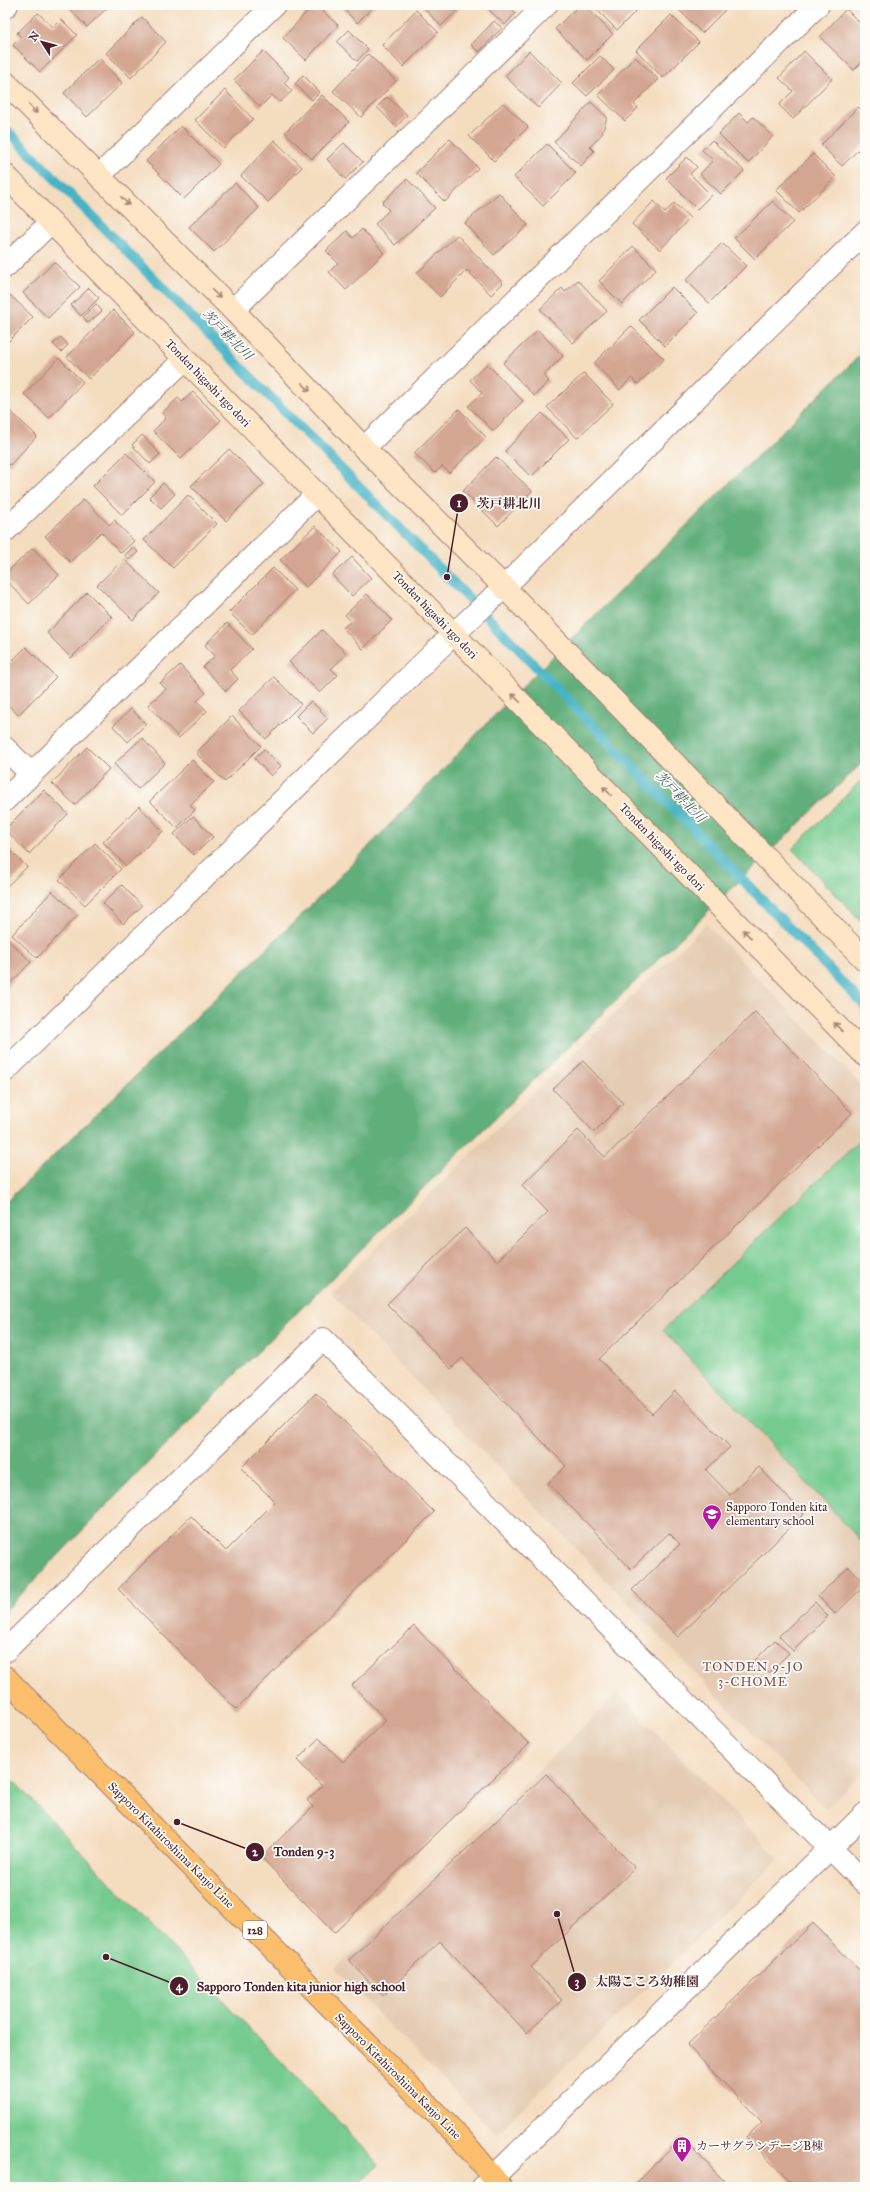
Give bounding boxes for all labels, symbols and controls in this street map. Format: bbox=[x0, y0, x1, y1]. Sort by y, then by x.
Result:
north arrow bbox=[22, 22, 62, 62]
text: N bbox=[26, 28, 43, 44]
one-way arrow bbox=[28, 104, 38, 114]
one-way arrow bbox=[120, 196, 130, 206]
one-way arrow bbox=[211, 289, 221, 299]
water label: 茨戸耕北川 bbox=[198, 306, 257, 365]
street label: Tonden higashi 1go dori bbox=[162, 336, 254, 431]
one-way arrow bbox=[302, 382, 311, 392]
callout: 茨戸耕北川 bbox=[449, 491, 550, 516]
text: 1 bbox=[457, 496, 462, 510]
text: 茨戸耕北川 bbox=[476, 496, 542, 512]
street label: Tonden higashi 1go dori bbox=[389, 568, 481, 663]
one-way arrow bbox=[511, 693, 521, 703]
water label: 茨戸耕北川 bbox=[652, 768, 710, 827]
one-way arrow bbox=[602, 786, 612, 796]
street label: Tonden higashi 1go dori bbox=[616, 800, 708, 895]
one-way arrow bbox=[742, 929, 752, 939]
one-way arrow bbox=[833, 1022, 843, 1032]
place label: Sapporo Tonden kita elementary school bbox=[726, 1500, 828, 1528]
school or university icon: Sapporo Tonden kita elementary school bbox=[701, 1503, 723, 1531]
district label: TONDEN 9-JO 3-CHOME bbox=[702, 1659, 804, 1690]
street label: Sapporo Kitahiroshima Kanjo Line bbox=[105, 1779, 237, 1911]
callout: Tonden 9-3 bbox=[245, 1839, 342, 1864]
text: Tonden 9-3 bbox=[273, 1844, 334, 1860]
text: 2 bbox=[252, 1845, 259, 1859]
road number: 128 bbox=[243, 1921, 267, 1939]
callout: 太陽こころ幼稚園 bbox=[567, 1969, 707, 1994]
callout: Sapporo Tonden kita junior high school bbox=[169, 1974, 413, 1999]
text: 太陽こころ幼稚園 bbox=[595, 1974, 699, 1990]
text: 3 bbox=[575, 1975, 580, 1990]
text: 4 bbox=[176, 1979, 184, 1994]
text: Sapporo Tonden kita junior high school bbox=[197, 1979, 406, 1995]
street label: Sapporo Kitahiroshima Kanjo Line bbox=[332, 2010, 464, 2142]
building icon: カーサグランデージB棟 bbox=[671, 2135, 693, 2163]
place label: カーサグランデージB棟 bbox=[696, 2139, 823, 2153]

